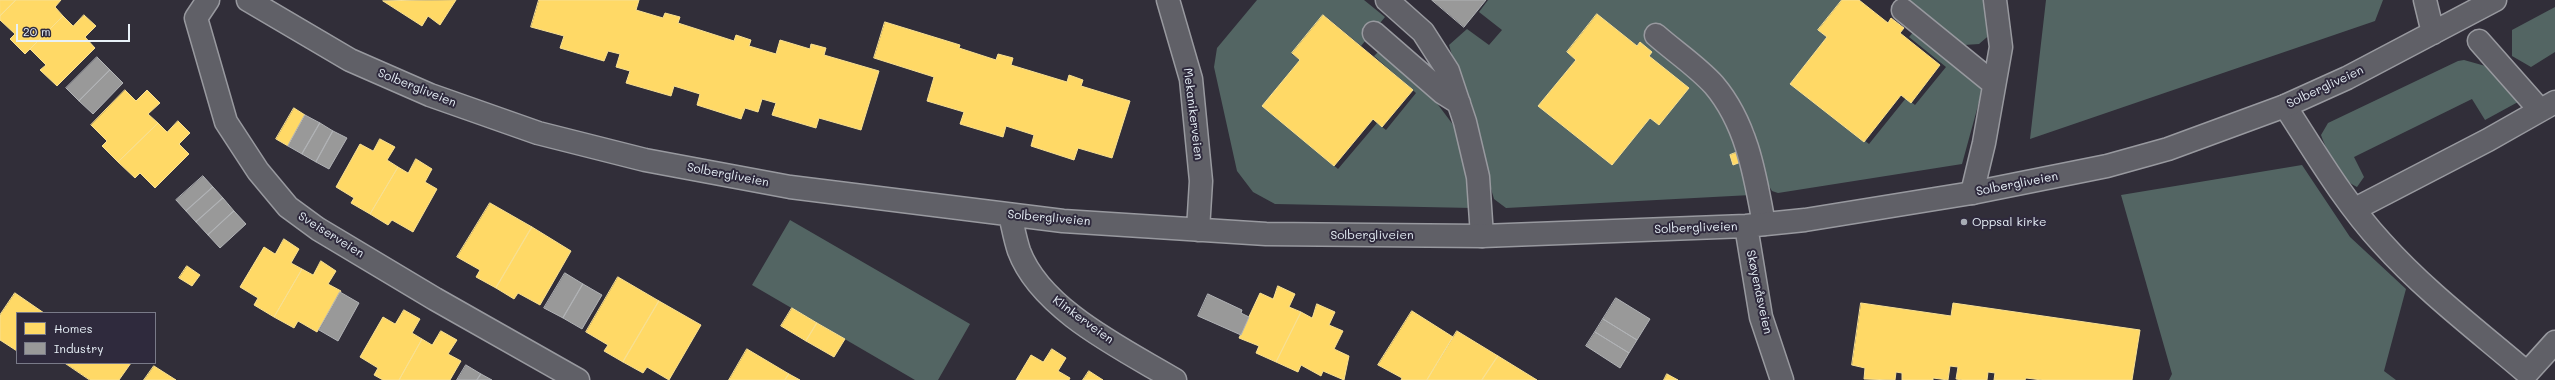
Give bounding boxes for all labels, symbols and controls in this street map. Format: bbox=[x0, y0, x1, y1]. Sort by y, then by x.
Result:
scale bar bbox=[18, 16, 132, 42]
text: 20 m bbox=[23, 23, 51, 39]
street label: Solbergliveien bbox=[2284, 63, 2366, 111]
street label: Solbergliveien bbox=[376, 66, 458, 110]
street label: Mekanikerveien bbox=[1180, 67, 1206, 161]
street label: Solbergliveien bbox=[686, 160, 770, 190]
street label: Solbergliveien bbox=[1975, 169, 2059, 199]
street label: Solbergliveien bbox=[1007, 207, 1091, 229]
street label: Sveiserveien bbox=[295, 209, 367, 261]
place label: Oppsal kirke bbox=[1972, 215, 2046, 229]
marker: Oppsal kirke bbox=[1959, 217, 1969, 227]
street label: Solbergliveien bbox=[1654, 219, 1738, 237]
street label: Solbergliveien bbox=[1330, 228, 1414, 242]
street label: Skøyenåsveien bbox=[1743, 249, 1775, 335]
street label: Klinkerveien bbox=[1050, 293, 1116, 347]
legend bbox=[16, 312, 156, 364]
text: Homes bbox=[54, 320, 93, 336]
text: Industry bbox=[54, 340, 103, 356]

